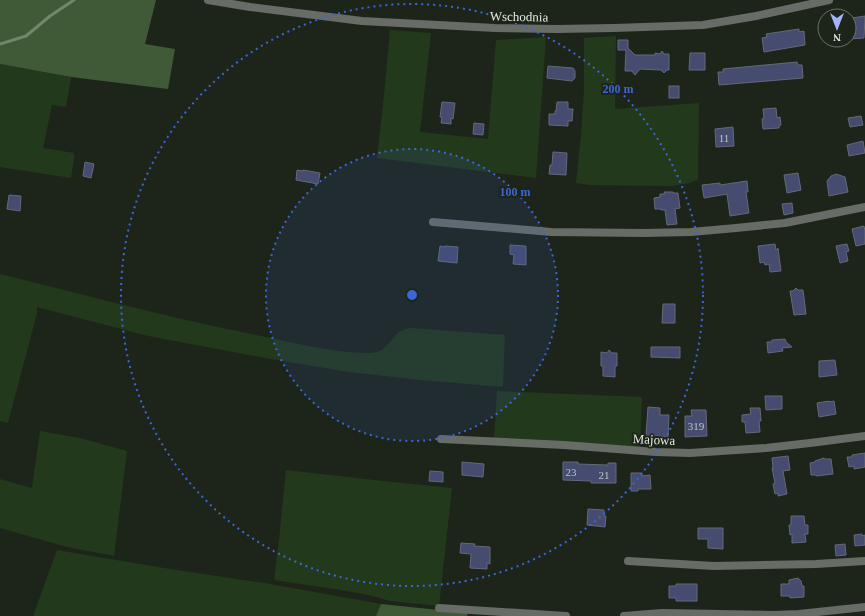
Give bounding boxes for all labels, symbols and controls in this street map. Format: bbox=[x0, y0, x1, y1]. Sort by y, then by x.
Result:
street label: Wschodnia bbox=[490, 8, 549, 25]
north arrow bbox=[817, 8, 857, 48]
text: N bbox=[833, 32, 841, 44]
text: 200 m bbox=[603, 82, 634, 96]
house number: 11 bbox=[719, 132, 729, 144]
text: 100 m bbox=[500, 185, 531, 199]
centre of rings bbox=[405, 288, 419, 302]
house number: 319 bbox=[688, 420, 705, 432]
street label: Majowa bbox=[632, 431, 676, 448]
house number: 23 bbox=[566, 466, 577, 478]
house number: 21 bbox=[599, 469, 610, 481]

